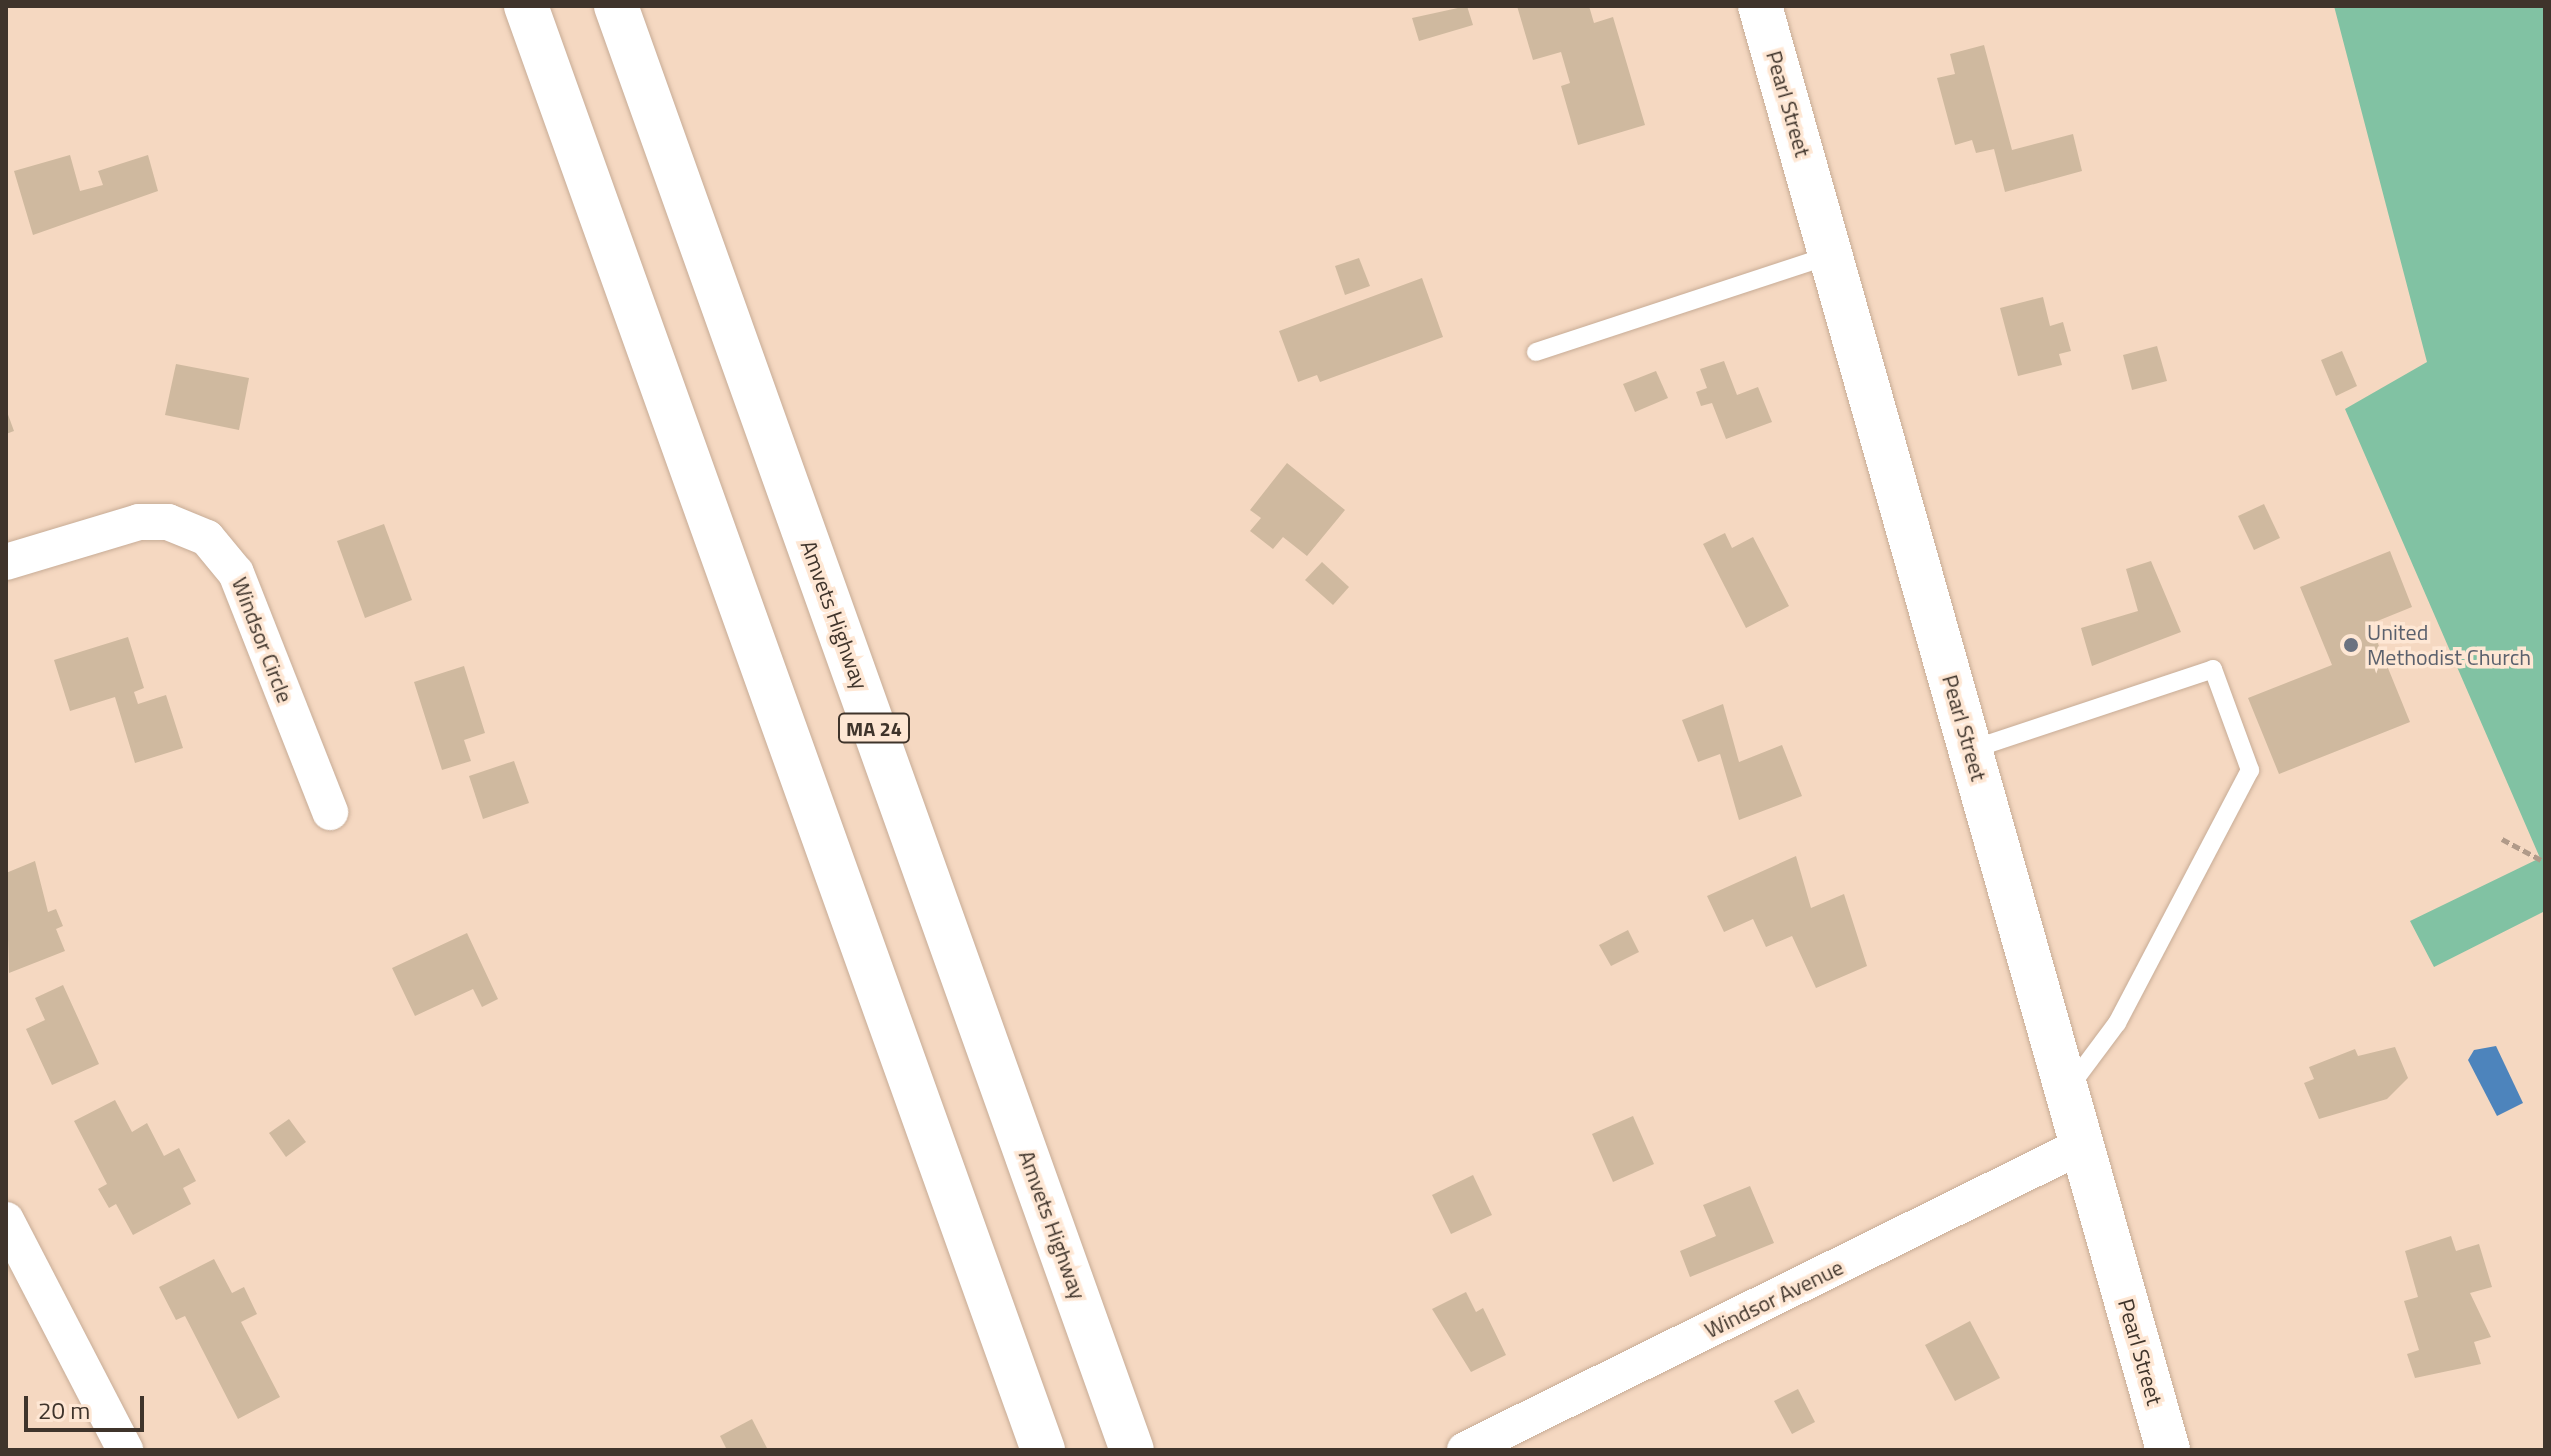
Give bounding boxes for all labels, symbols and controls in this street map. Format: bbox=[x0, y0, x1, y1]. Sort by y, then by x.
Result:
street label: Pearl Street bbox=[1760, 48, 1816, 160]
street label: Amvets Highway bbox=[795, 537, 873, 693]
street label: Windsor Circle bbox=[226, 574, 298, 706]
place label: United Methodist Church bbox=[2367, 619, 2531, 670]
marker: United Methodist Church bbox=[2342, 636, 2360, 654]
street label: Pearl Street bbox=[1936, 672, 1992, 784]
road number: MA 24 bbox=[838, 712, 910, 744]
street label: Amvets Highway bbox=[1013, 1147, 1091, 1303]
street label: Windsor Avenue bbox=[1700, 1254, 1848, 1344]
street label: Pearl Street bbox=[2112, 1296, 2168, 1408]
scale bar bbox=[28, 1380, 148, 1430]
text: 20 m bbox=[38, 1392, 90, 1428]

